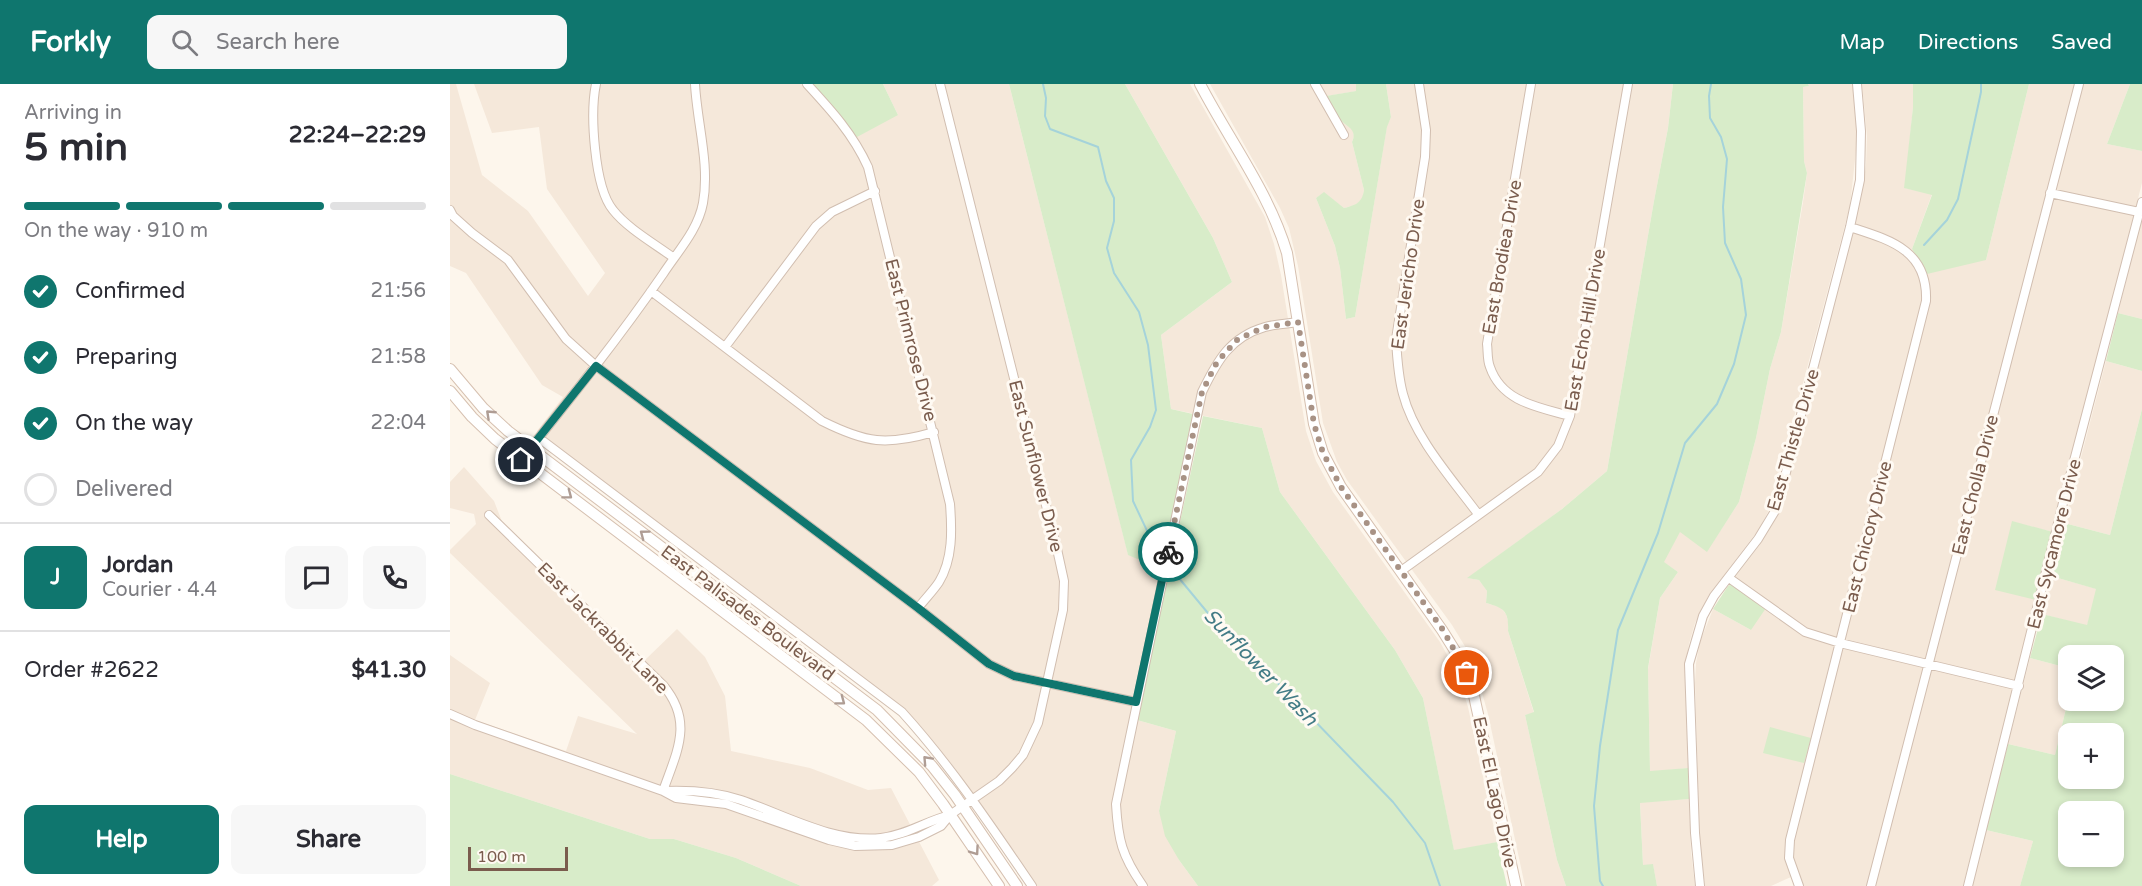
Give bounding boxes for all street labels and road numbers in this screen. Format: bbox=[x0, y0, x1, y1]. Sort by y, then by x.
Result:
street label: East Brodiea Drive bbox=[1478, 178, 1526, 336]
street label: East Jericho Drive bbox=[1387, 197, 1429, 351]
street label: East Echo Hill Drive bbox=[1560, 247, 1610, 413]
street label: East Primrose Drive bbox=[880, 256, 942, 424]
street label: East Thistle Drive bbox=[1762, 366, 1824, 514]
street label: East Sunflower Drive bbox=[1004, 378, 1068, 554]
street label: East Cholla Drive bbox=[1947, 412, 2003, 558]
street label: East Sycamore Drive bbox=[2022, 457, 2086, 631]
street label: East Chicory Drive bbox=[1838, 459, 1896, 615]
street label: East Palisades Boulevard bbox=[657, 540, 839, 686]
street label: East Jackrabbit Lane bbox=[533, 558, 673, 698]
street label: East El Lago Drive bbox=[1468, 714, 1522, 870]

